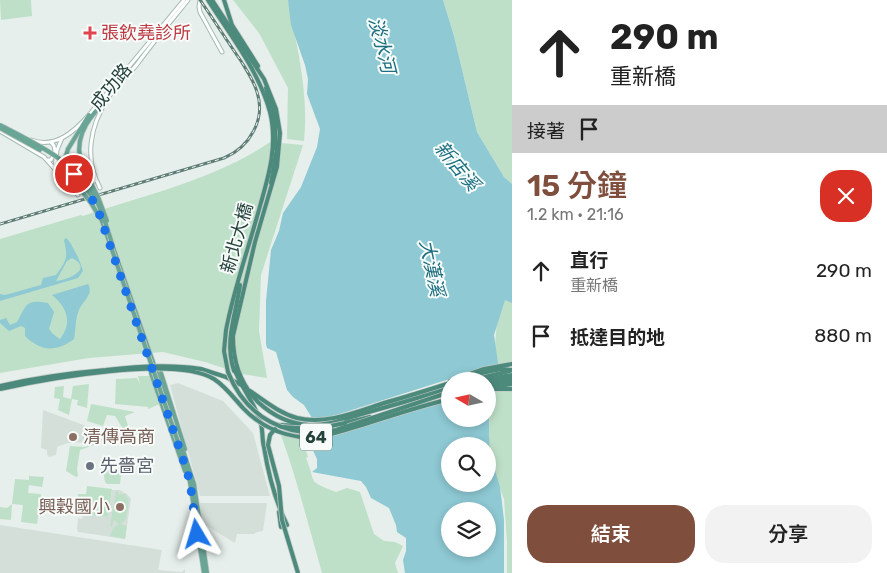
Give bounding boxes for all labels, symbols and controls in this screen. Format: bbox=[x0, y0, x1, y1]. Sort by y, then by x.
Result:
water label: 淡水河 bbox=[364, 15, 401, 79]
text: 290 m bbox=[610, 16, 719, 58]
icon: ahead bbox=[527, 20, 592, 85]
place label: 張欽堯診所 bbox=[101, 22, 191, 44]
marker: 張欽堯診所 bbox=[83, 26, 97, 40]
street label: 成功路 bbox=[85, 59, 137, 115]
text: 重新橋 bbox=[610, 63, 676, 90]
icon: arrive bbox=[575, 115, 603, 143]
text: 接著 bbox=[527, 120, 565, 143]
water label: 新店溪 bbox=[430, 137, 486, 198]
pin bbox=[53, 153, 95, 195]
icon: arrive bbox=[60, 160, 88, 188]
text: 15 分鐘 bbox=[527, 168, 627, 204]
button: close bbox=[820, 170, 872, 222]
street label: 新北大橋 bbox=[217, 200, 257, 276]
text: 1.2 km · 21:16 bbox=[527, 205, 624, 224]
water label: 大漢溪 bbox=[415, 238, 450, 301]
text: 直行 bbox=[570, 249, 608, 272]
icon: ahead bbox=[527, 257, 555, 285]
text: 290 m bbox=[816, 259, 872, 282]
text: 重新橋 bbox=[570, 276, 618, 295]
icon: arrive bbox=[527, 322, 555, 350]
text: 880 m bbox=[814, 324, 872, 347]
text: 抵達目的地 bbox=[570, 326, 665, 349]
north arrow bbox=[441, 372, 496, 428]
map controls bbox=[441, 372, 496, 557]
road number: 64 bbox=[300, 424, 332, 451]
place label: 清傳高商 bbox=[83, 426, 155, 448]
marker: 清傳高商 bbox=[67, 431, 79, 443]
button: search bbox=[441, 437, 496, 492]
place label: 先嗇宮 bbox=[100, 455, 154, 477]
marker: 先嗇宮 bbox=[84, 460, 96, 472]
place label: 興穀國小 bbox=[38, 496, 110, 518]
marker: 興穀國小 bbox=[114, 501, 126, 513]
button: layers bbox=[441, 502, 496, 557]
button: 結束 bbox=[527, 505, 695, 563]
button: 分享 bbox=[705, 505, 872, 563]
position arrow bbox=[170, 507, 222, 559]

